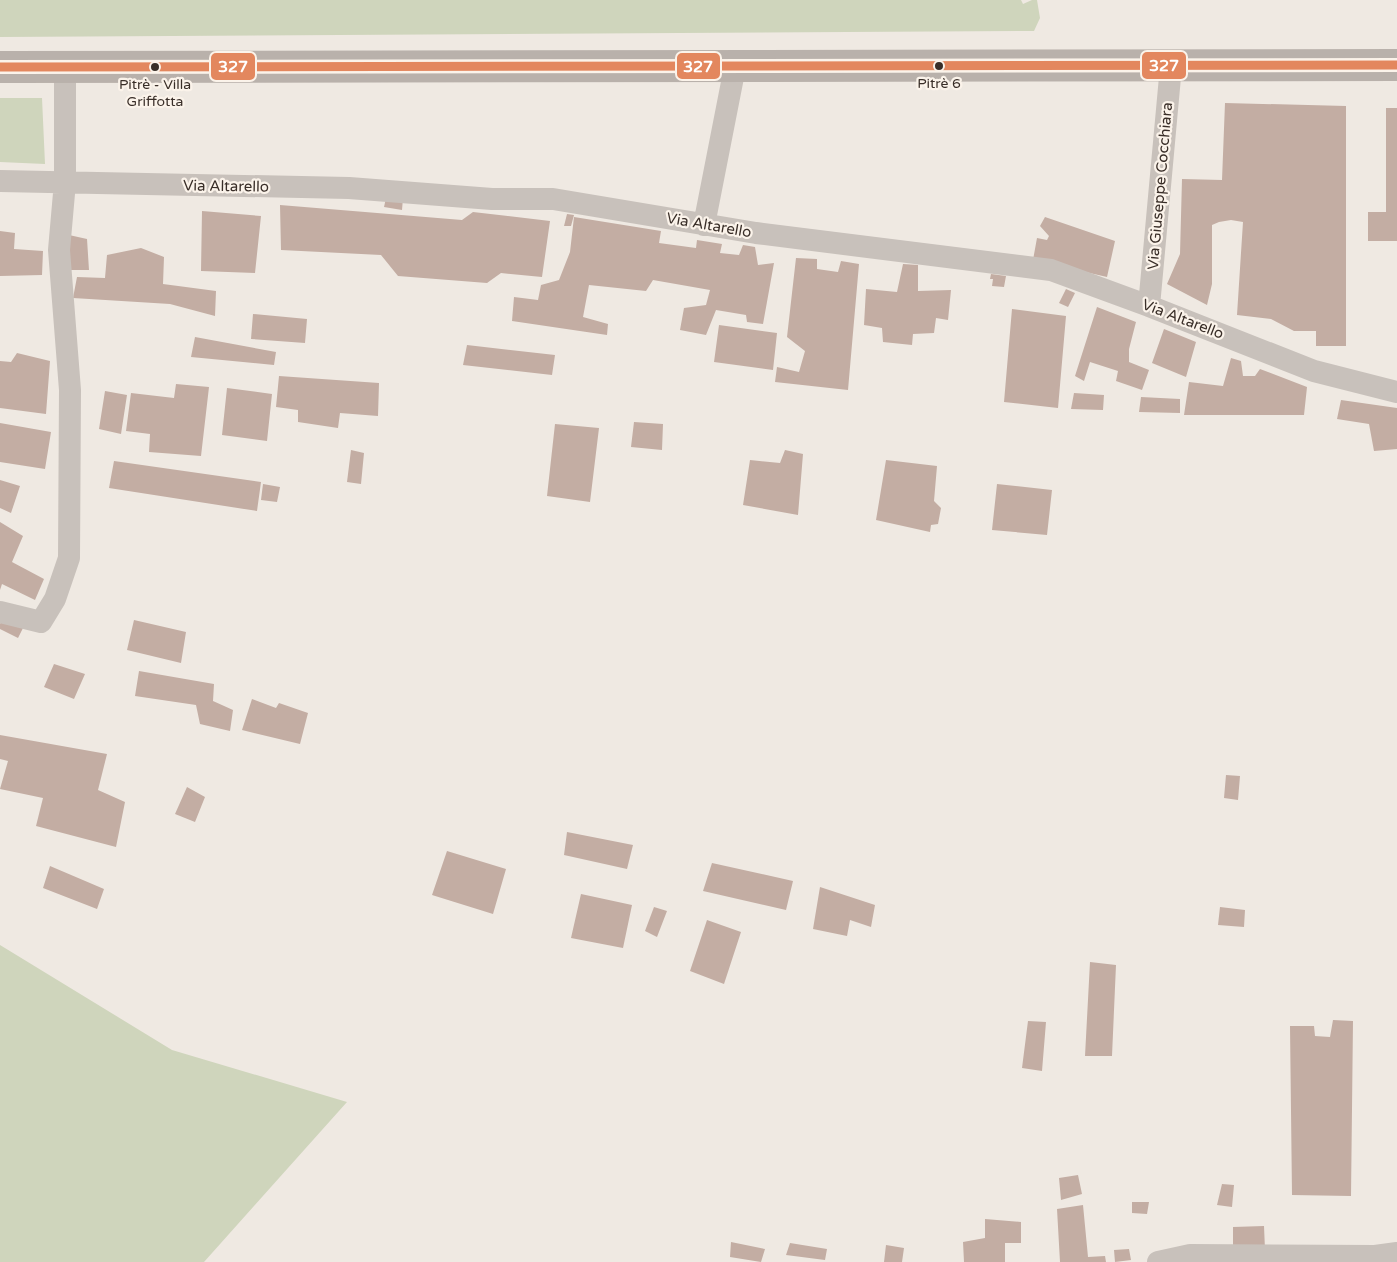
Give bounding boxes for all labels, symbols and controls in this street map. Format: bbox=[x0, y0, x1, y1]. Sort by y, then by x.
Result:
line badge: 327 bbox=[1141, 51, 1187, 80]
line badge: 327 bbox=[210, 52, 256, 81]
line badge: 327 bbox=[676, 52, 721, 80]
text: 327 bbox=[1149, 56, 1179, 76]
text: 327 bbox=[218, 57, 248, 77]
text: 327 bbox=[683, 57, 713, 77]
marker: Pitrè 6 bbox=[933, 60, 945, 72]
marker: Pitrè - Villa Griffotta bbox=[149, 61, 161, 73]
place label: Pitrè 6 bbox=[917, 75, 961, 92]
place label: Pitrè - Villa Griffotta bbox=[119, 76, 191, 110]
street label: Via Giuseppe Cocchiara bbox=[1144, 101, 1176, 271]
street label: Via Altarello bbox=[183, 176, 269, 196]
street label: Via Altarello bbox=[665, 209, 753, 241]
street label: Via Altarello bbox=[1140, 295, 1226, 343]

